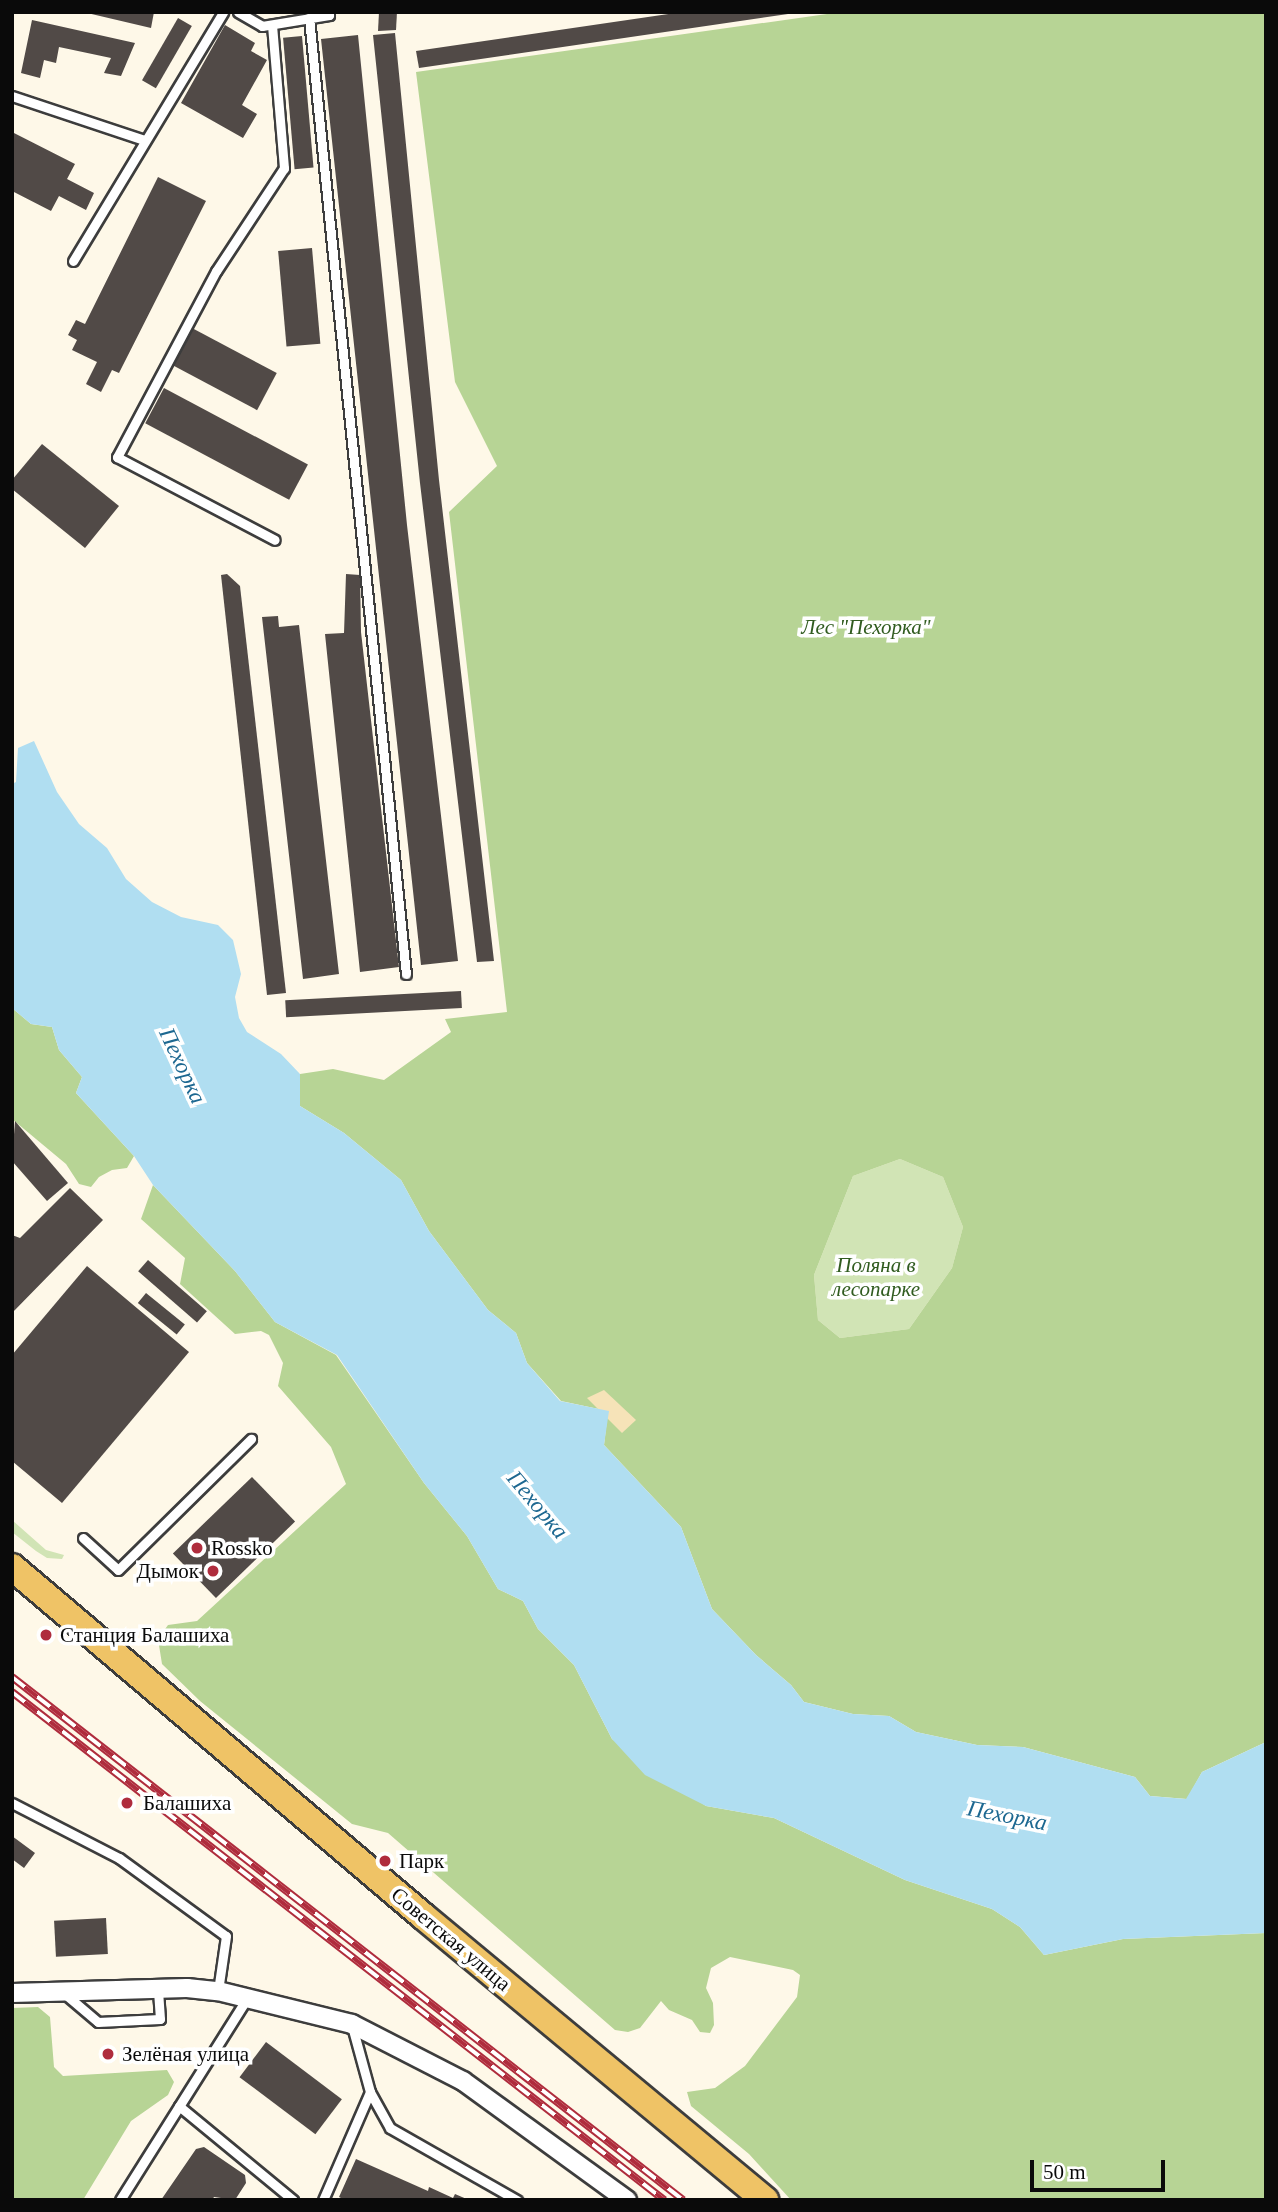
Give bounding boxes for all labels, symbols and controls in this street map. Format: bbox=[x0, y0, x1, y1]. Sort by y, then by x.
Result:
park label: Лес "Пехорка" bbox=[801, 614, 931, 640]
water label: Пехорка bbox=[152, 1024, 212, 1108]
park label: Поляна в лесопарке bbox=[832, 1252, 920, 1302]
water label: Пехорка bbox=[500, 1465, 574, 1545]
place label: Rossko bbox=[211, 1535, 273, 1561]
marker: Rossko bbox=[189, 1540, 205, 1556]
place label: Дымок bbox=[137, 1558, 199, 1584]
marker: Дымок bbox=[205, 1563, 221, 1579]
place label: Станция Балашиха bbox=[60, 1622, 229, 1648]
marker: Станция Балашиха bbox=[38, 1627, 54, 1643]
place label: Балашиха bbox=[143, 1790, 231, 1816]
marker: Балашиха bbox=[117, 1793, 137, 1813]
water label: Пехорка bbox=[965, 1795, 1049, 1837]
place label: Парк bbox=[399, 1848, 444, 1874]
marker: Парк bbox=[377, 1853, 393, 1869]
street label: Советская улица bbox=[386, 1882, 516, 1996]
place label: Зелёная улица bbox=[122, 2041, 249, 2067]
marker: Зелёная улица bbox=[100, 2046, 116, 2062]
scale bar bbox=[1033, 2146, 1168, 2190]
text: 50 m bbox=[1043, 2160, 1086, 2184]

